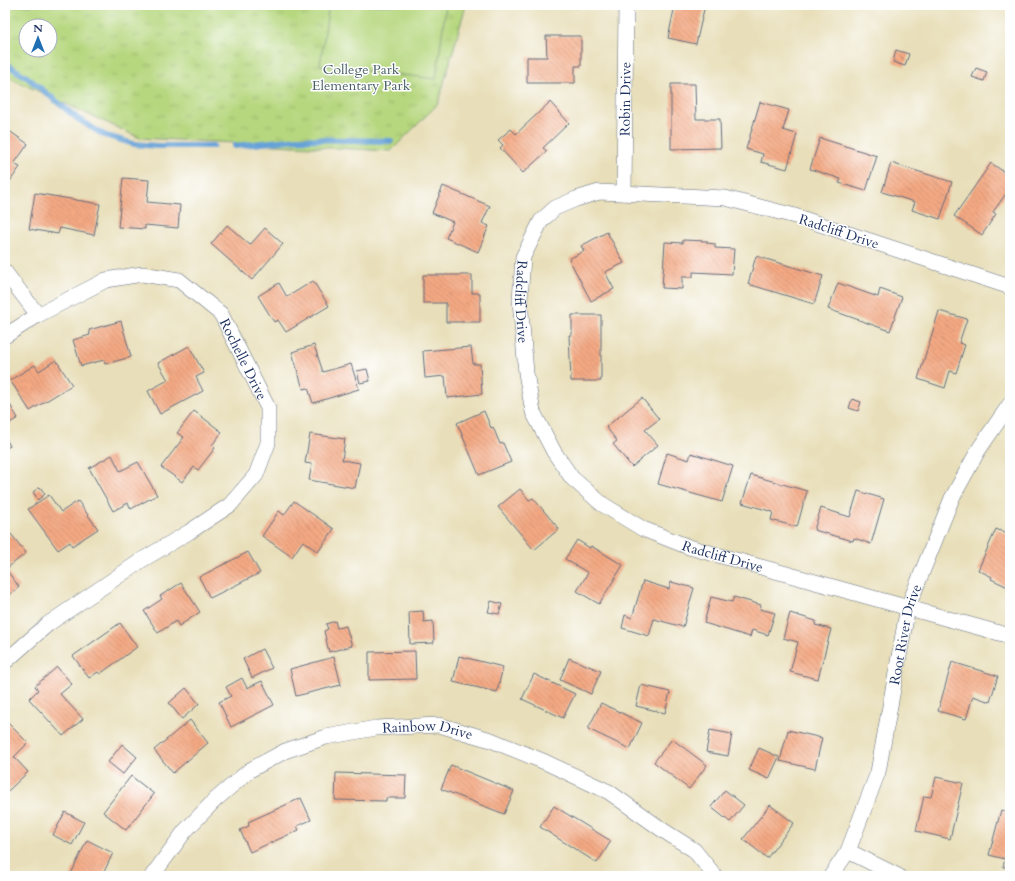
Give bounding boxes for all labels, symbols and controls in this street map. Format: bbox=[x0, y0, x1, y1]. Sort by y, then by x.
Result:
north arrow bbox=[18, 18, 58, 58]
text: N bbox=[33, 21, 43, 36]
park label: College Park Elementary Park bbox=[312, 60, 411, 95]
street label: Robin Drive bbox=[616, 62, 635, 136]
street label: Radcliff Drive bbox=[796, 210, 881, 253]
street label: Radcliff Drive bbox=[510, 260, 533, 344]
street label: Rochelle Drive bbox=[215, 315, 271, 403]
street label: Radcliff Drive bbox=[679, 536, 765, 577]
street label: Root River Drive bbox=[885, 581, 926, 686]
street label: Rainbow Drive bbox=[382, 716, 475, 744]

